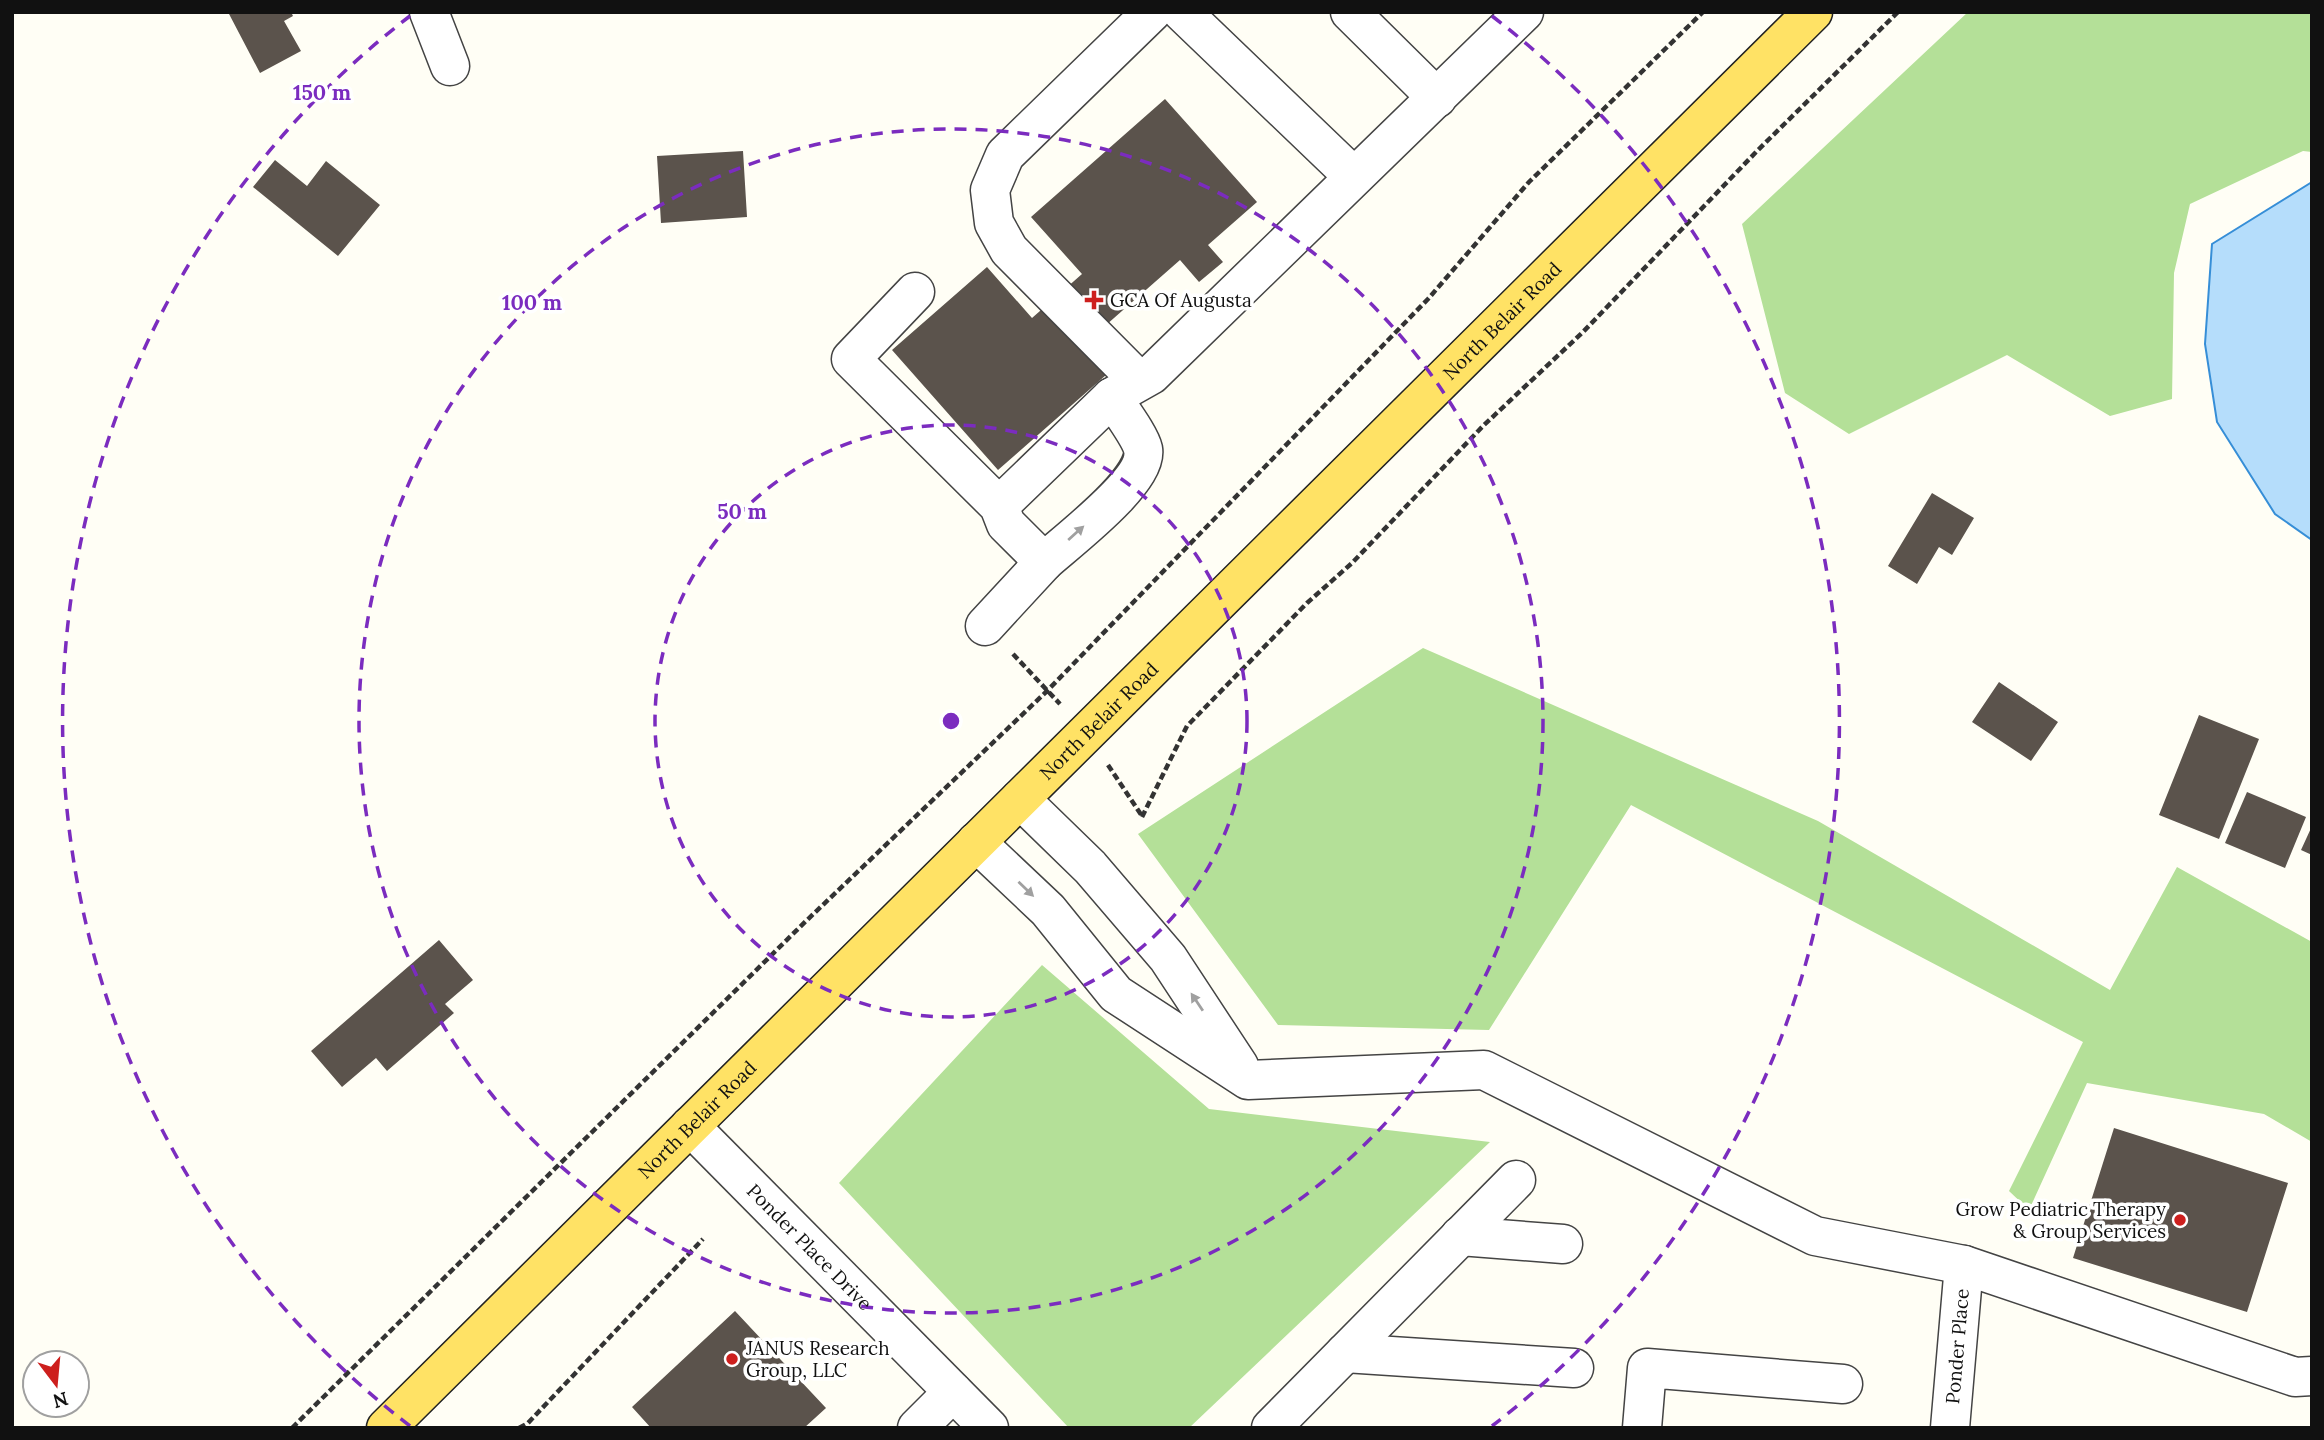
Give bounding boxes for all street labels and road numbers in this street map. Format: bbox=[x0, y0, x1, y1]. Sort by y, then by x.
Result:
street label: North Belair Road bbox=[1438, 257, 1566, 385]
street label: North Belair Road bbox=[1034, 657, 1163, 785]
street label: North Belair Road bbox=[633, 1056, 761, 1183]
street label: Ponder Place Drive bbox=[742, 1179, 877, 1315]
street label: Ponder Place bbox=[1940, 1288, 1974, 1405]

